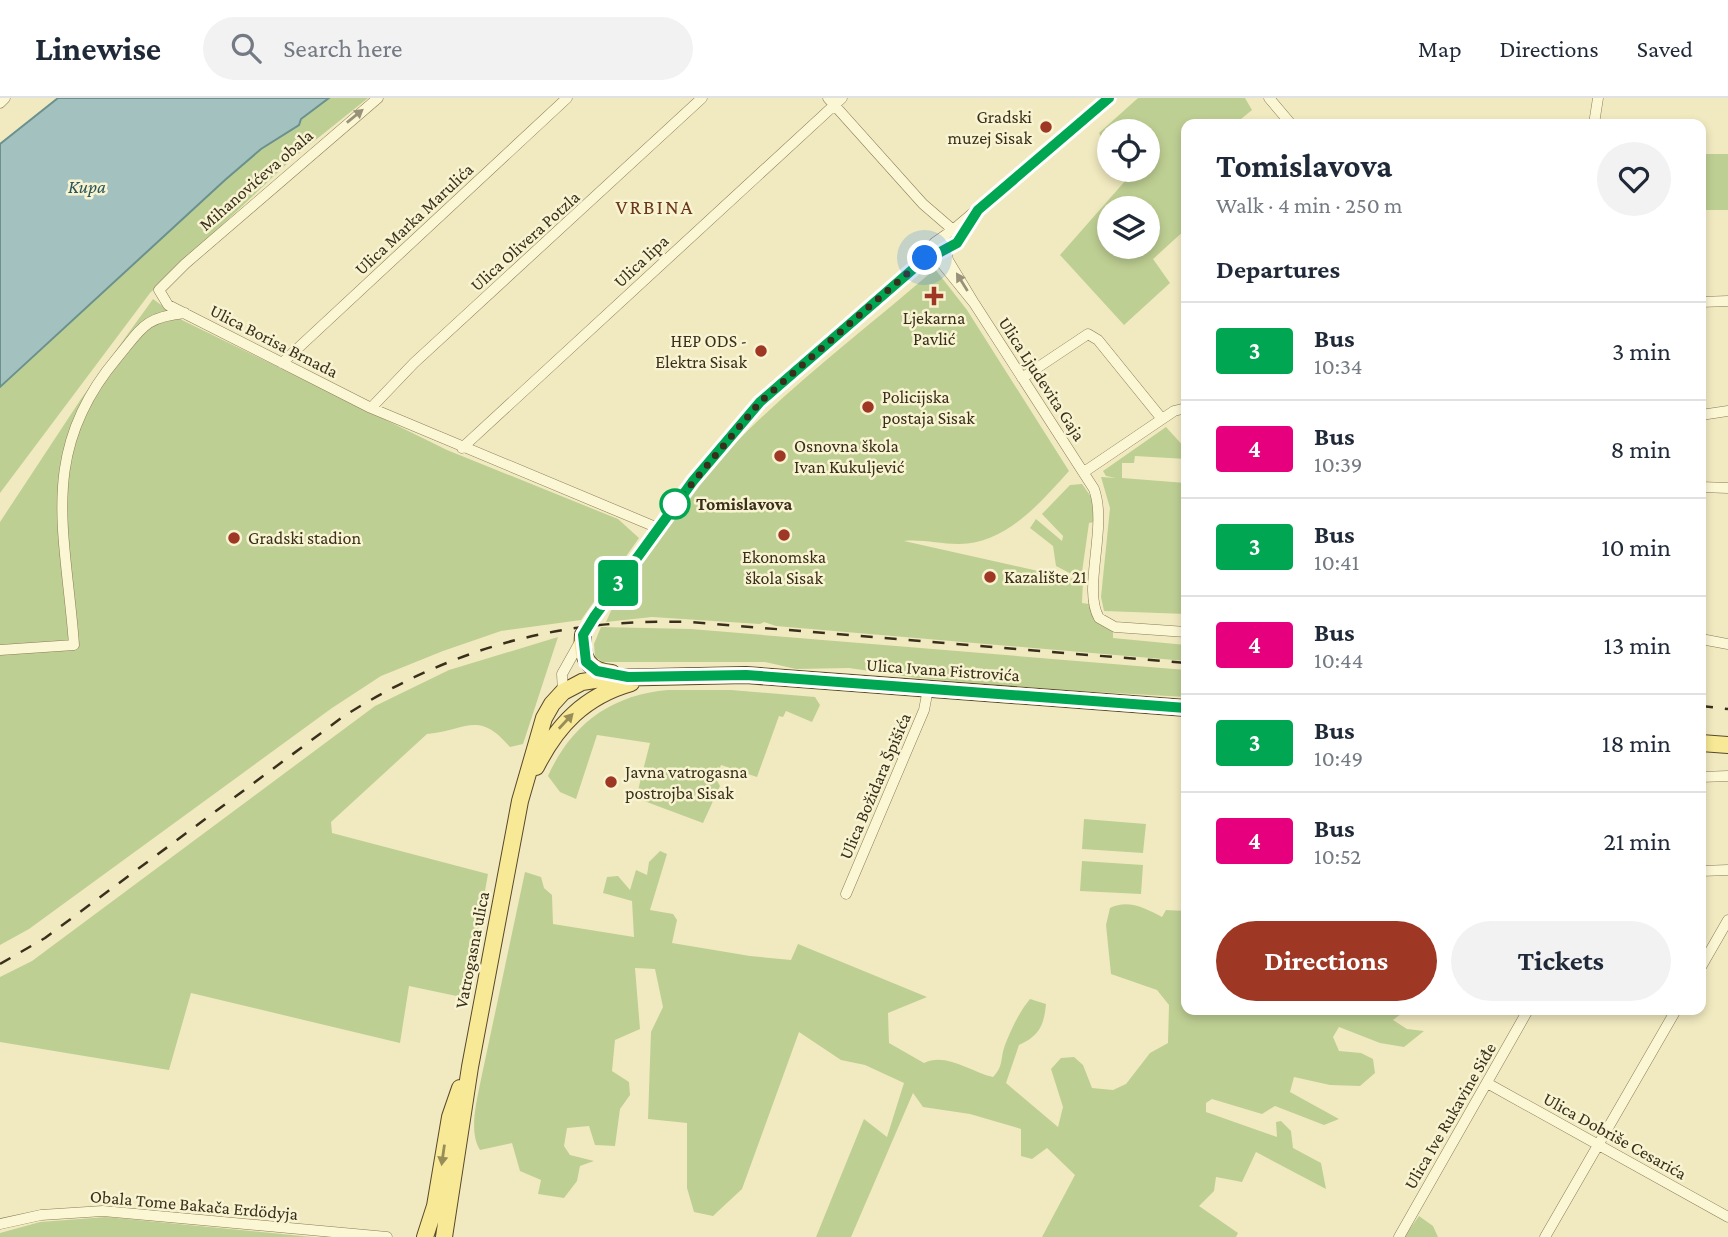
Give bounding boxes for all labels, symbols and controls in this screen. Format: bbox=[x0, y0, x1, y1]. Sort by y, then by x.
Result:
search box bbox=[203, 17, 693, 80]
icon: search bbox=[227, 29, 265, 67]
text: Linewise bbox=[35, 30, 161, 67]
text: Search here bbox=[283, 34, 403, 63]
text: Map bbox=[1418, 35, 1462, 62]
text: Directions bbox=[1500, 35, 1599, 62]
text: Saved bbox=[1637, 35, 1693, 62]
place label: Gradski muzej Sisak bbox=[948, 107, 1032, 149]
one-way arrow bbox=[346, 110, 364, 124]
marker: Gradski muzej Sisak bbox=[1038, 119, 1054, 135]
map controls bbox=[1097, 119, 1160, 259]
button: locate bbox=[1097, 119, 1160, 182]
street label: Mihanovićeva obala bbox=[195, 125, 317, 235]
button: heart bbox=[1597, 142, 1671, 216]
text: Tomislavova bbox=[1216, 147, 1392, 184]
street label: Ulica Marka Marulića bbox=[351, 159, 477, 279]
water label: Kupa bbox=[68, 176, 106, 197]
street label: Ulica Olivera Potzla bbox=[466, 187, 584, 295]
text: Walk · 4 min · 250 m bbox=[1216, 192, 1403, 218]
district label: VRBINA bbox=[615, 195, 695, 219]
button: layers bbox=[1097, 196, 1160, 259]
street label: Ulica lipa bbox=[609, 231, 673, 291]
your location bbox=[907, 240, 942, 275]
text: Departures bbox=[1216, 255, 1340, 284]
one-way arrow bbox=[956, 272, 969, 291]
marker: Ljekarna Pavlić bbox=[926, 288, 942, 304]
street label: Ulica Borisa Brnada bbox=[207, 300, 341, 382]
place label: Ljekarna Pavlić bbox=[903, 308, 965, 349]
street label: Ulica Ljudevita Gaja bbox=[994, 313, 1089, 445]
text: Bus bbox=[1314, 324, 1355, 353]
place label: HEP ODS - Elektra Sisak bbox=[655, 331, 747, 372]
text: 3 bbox=[1249, 337, 1260, 364]
text: 3 min bbox=[1612, 337, 1671, 366]
marker: HEP ODS - Elektra Sisak bbox=[753, 343, 769, 359]
text: 10:34 bbox=[1314, 353, 1363, 379]
place label: Policijska postaja Sisak bbox=[882, 387, 975, 429]
marker: Policijska postaja Sisak bbox=[860, 399, 876, 415]
text: Bus bbox=[1314, 422, 1355, 451]
text: 4 bbox=[1248, 435, 1261, 462]
text: 8 min bbox=[1610, 435, 1671, 464]
place label: Osnovna škola Ivan Kukuljević bbox=[794, 436, 905, 478]
marker: Osnovna škola Ivan Kukuljević bbox=[772, 448, 788, 464]
text: 10:39 bbox=[1314, 451, 1362, 477]
marker: Tomislavova bbox=[660, 489, 690, 519]
place label: Tomislavova bbox=[696, 494, 792, 514]
text: Bus bbox=[1314, 520, 1355, 549]
marker: Ekonomska škola Sisak bbox=[776, 527, 792, 543]
place label: Gradski stadion bbox=[248, 528, 361, 548]
marker: Gradski stadion bbox=[226, 530, 242, 546]
text: 3 bbox=[1249, 533, 1260, 560]
text: 10 min bbox=[1601, 533, 1671, 562]
place label: Ekonomska škola Sisak bbox=[742, 547, 826, 588]
text: 10:41 bbox=[1314, 549, 1359, 575]
line badge: 3 bbox=[595, 560, 641, 606]
place label: Kazalište 21 bbox=[1004, 567, 1087, 587]
text: 3 bbox=[612, 569, 624, 596]
marker: Kazalište 21 bbox=[982, 569, 998, 585]
text: Bus bbox=[1314, 618, 1355, 647]
text: 4 bbox=[1248, 631, 1261, 658]
text: 13 min bbox=[1603, 631, 1671, 660]
text: 10:44 bbox=[1314, 647, 1363, 673]
street label: Ulica Ivana Fistrovića bbox=[866, 655, 1020, 685]
street label: Ulica Božidara Špišića bbox=[835, 710, 915, 862]
one-way arrow bbox=[558, 712, 574, 730]
text: Bus bbox=[1314, 716, 1355, 745]
text: 3 bbox=[1249, 729, 1260, 756]
text: 18 min bbox=[1602, 729, 1671, 758]
text: 10:49 bbox=[1314, 745, 1363, 771]
place label: Javna vatrogasna postrojba Sisak bbox=[623, 762, 748, 804]
marker: Javna vatrogasna postrojba Sisak bbox=[603, 774, 619, 790]
text: Bus bbox=[1314, 814, 1355, 843]
text: 4 bbox=[1248, 827, 1261, 854]
text: 21 min bbox=[1603, 827, 1671, 856]
text: 10:52 bbox=[1314, 843, 1361, 869]
street label: Vatrogasna ulica bbox=[451, 890, 493, 1010]
button: Directions bbox=[1216, 921, 1437, 1001]
button: Tickets bbox=[1451, 921, 1671, 1001]
street label: Ulica Ive Rukavine Siđe bbox=[1400, 1039, 1500, 1193]
street label: Ulica Dobriše Cesarića bbox=[1540, 1088, 1690, 1184]
one-way arrow bbox=[437, 1145, 448, 1167]
street label: Obala Tome Bakača Erdödyja bbox=[89, 1186, 299, 1225]

